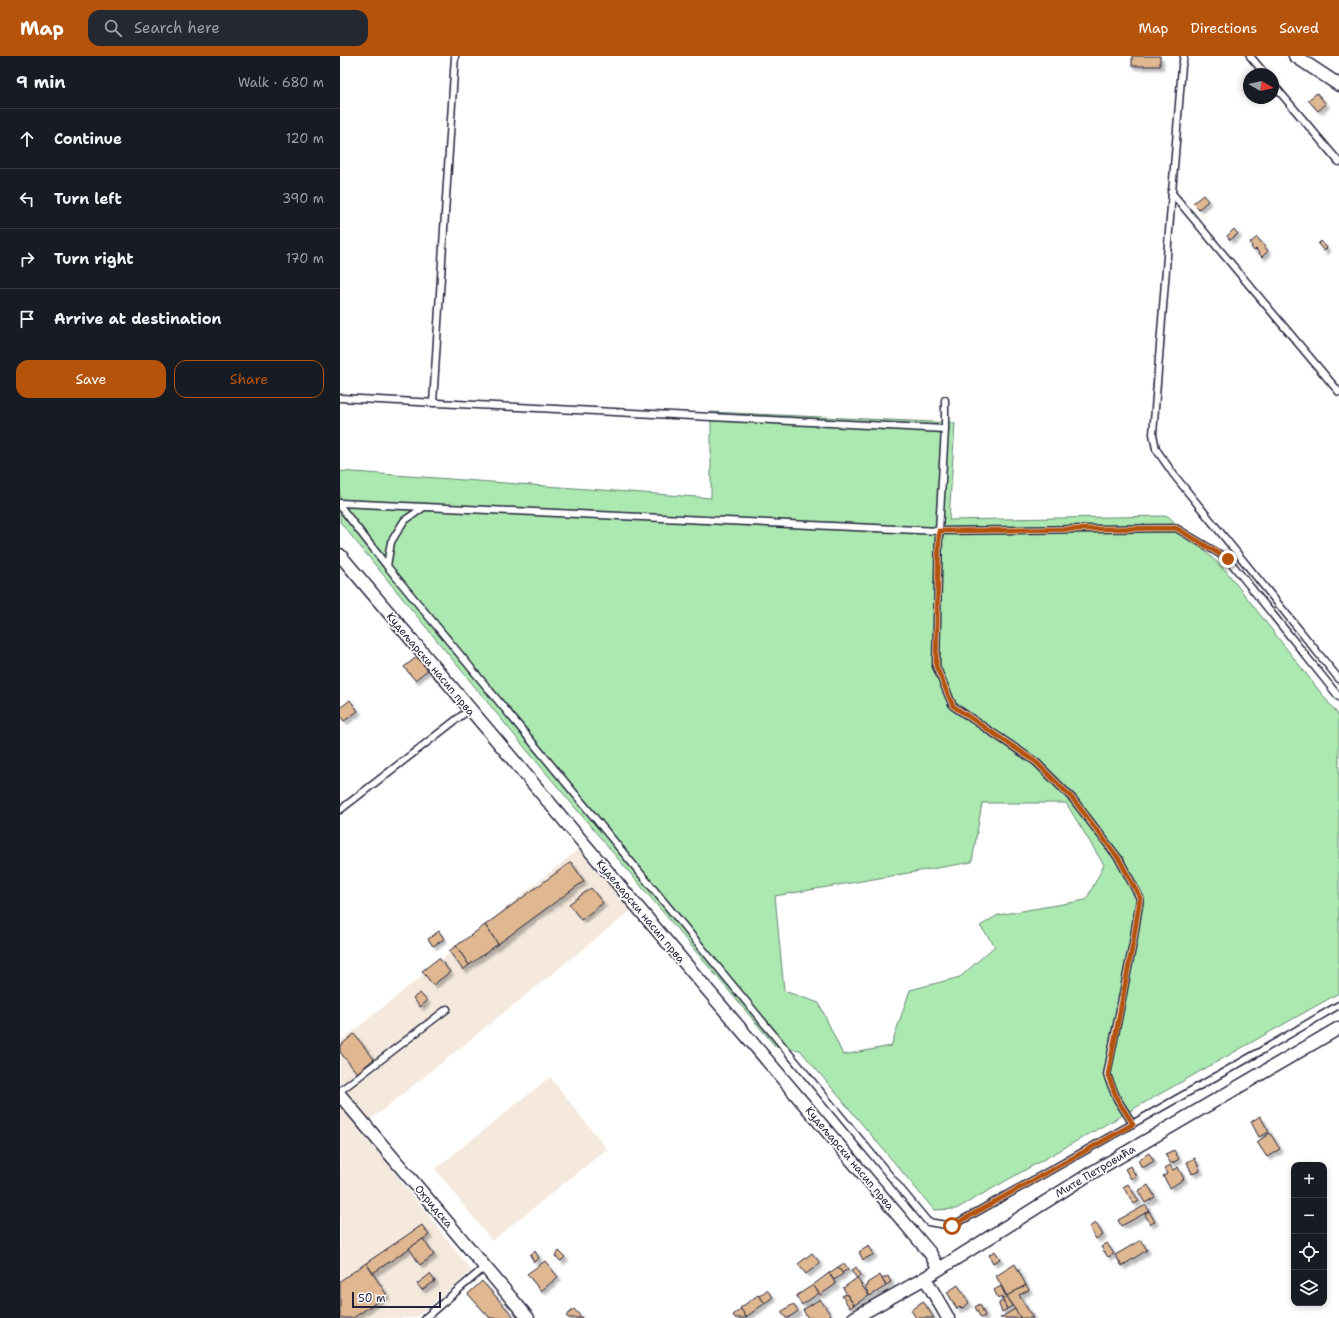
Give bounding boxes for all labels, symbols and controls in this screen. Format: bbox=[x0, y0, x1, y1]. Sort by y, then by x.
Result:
search box bbox=[88, 10, 368, 46]
text: Map bbox=[20, 16, 64, 41]
icon: search bbox=[102, 17, 124, 39]
text: Search here bbox=[134, 18, 220, 38]
text: Map bbox=[1139, 19, 1169, 37]
text: Directions bbox=[1191, 19, 1257, 37]
text: Saved bbox=[1279, 19, 1319, 37]
north arrow bbox=[1243, 68, 1279, 104]
text: 9 min bbox=[16, 71, 66, 93]
text: Walk · 680 m bbox=[238, 74, 324, 91]
icon: ahead bbox=[16, 128, 38, 150]
text: Continue bbox=[54, 129, 122, 149]
text: 120 m bbox=[286, 130, 324, 147]
icon: left bbox=[16, 188, 38, 210]
text: Turn left bbox=[54, 189, 122, 209]
text: 390 m bbox=[282, 190, 324, 207]
icon: right bbox=[16, 248, 38, 270]
text: Turn right bbox=[54, 249, 134, 269]
text: 170 m bbox=[286, 250, 324, 267]
icon: arrive bbox=[16, 308, 38, 330]
text: Arrive at destination bbox=[54, 309, 222, 329]
button: Save bbox=[16, 360, 166, 398]
button: Share bbox=[174, 360, 324, 398]
route end bbox=[1219, 550, 1237, 568]
street label: Кудељарски насип прва bbox=[383, 609, 478, 719]
street label: Кудељарски насип прва bbox=[593, 856, 688, 966]
street label: Кудељарски насип прва bbox=[802, 1103, 897, 1213]
street label: Мите Петровића bbox=[1052, 1142, 1138, 1201]
map controls bbox=[1291, 1162, 1327, 1306]
button: + bbox=[1291, 1162, 1327, 1198]
street label: Охридска bbox=[411, 1182, 456, 1231]
button: − bbox=[1291, 1198, 1327, 1234]
route start bbox=[943, 1217, 961, 1235]
button: locate bbox=[1291, 1234, 1327, 1270]
button: layers bbox=[1291, 1270, 1327, 1306]
scale bar bbox=[352, 1290, 441, 1309]
text: 50 m bbox=[358, 1291, 386, 1306]

